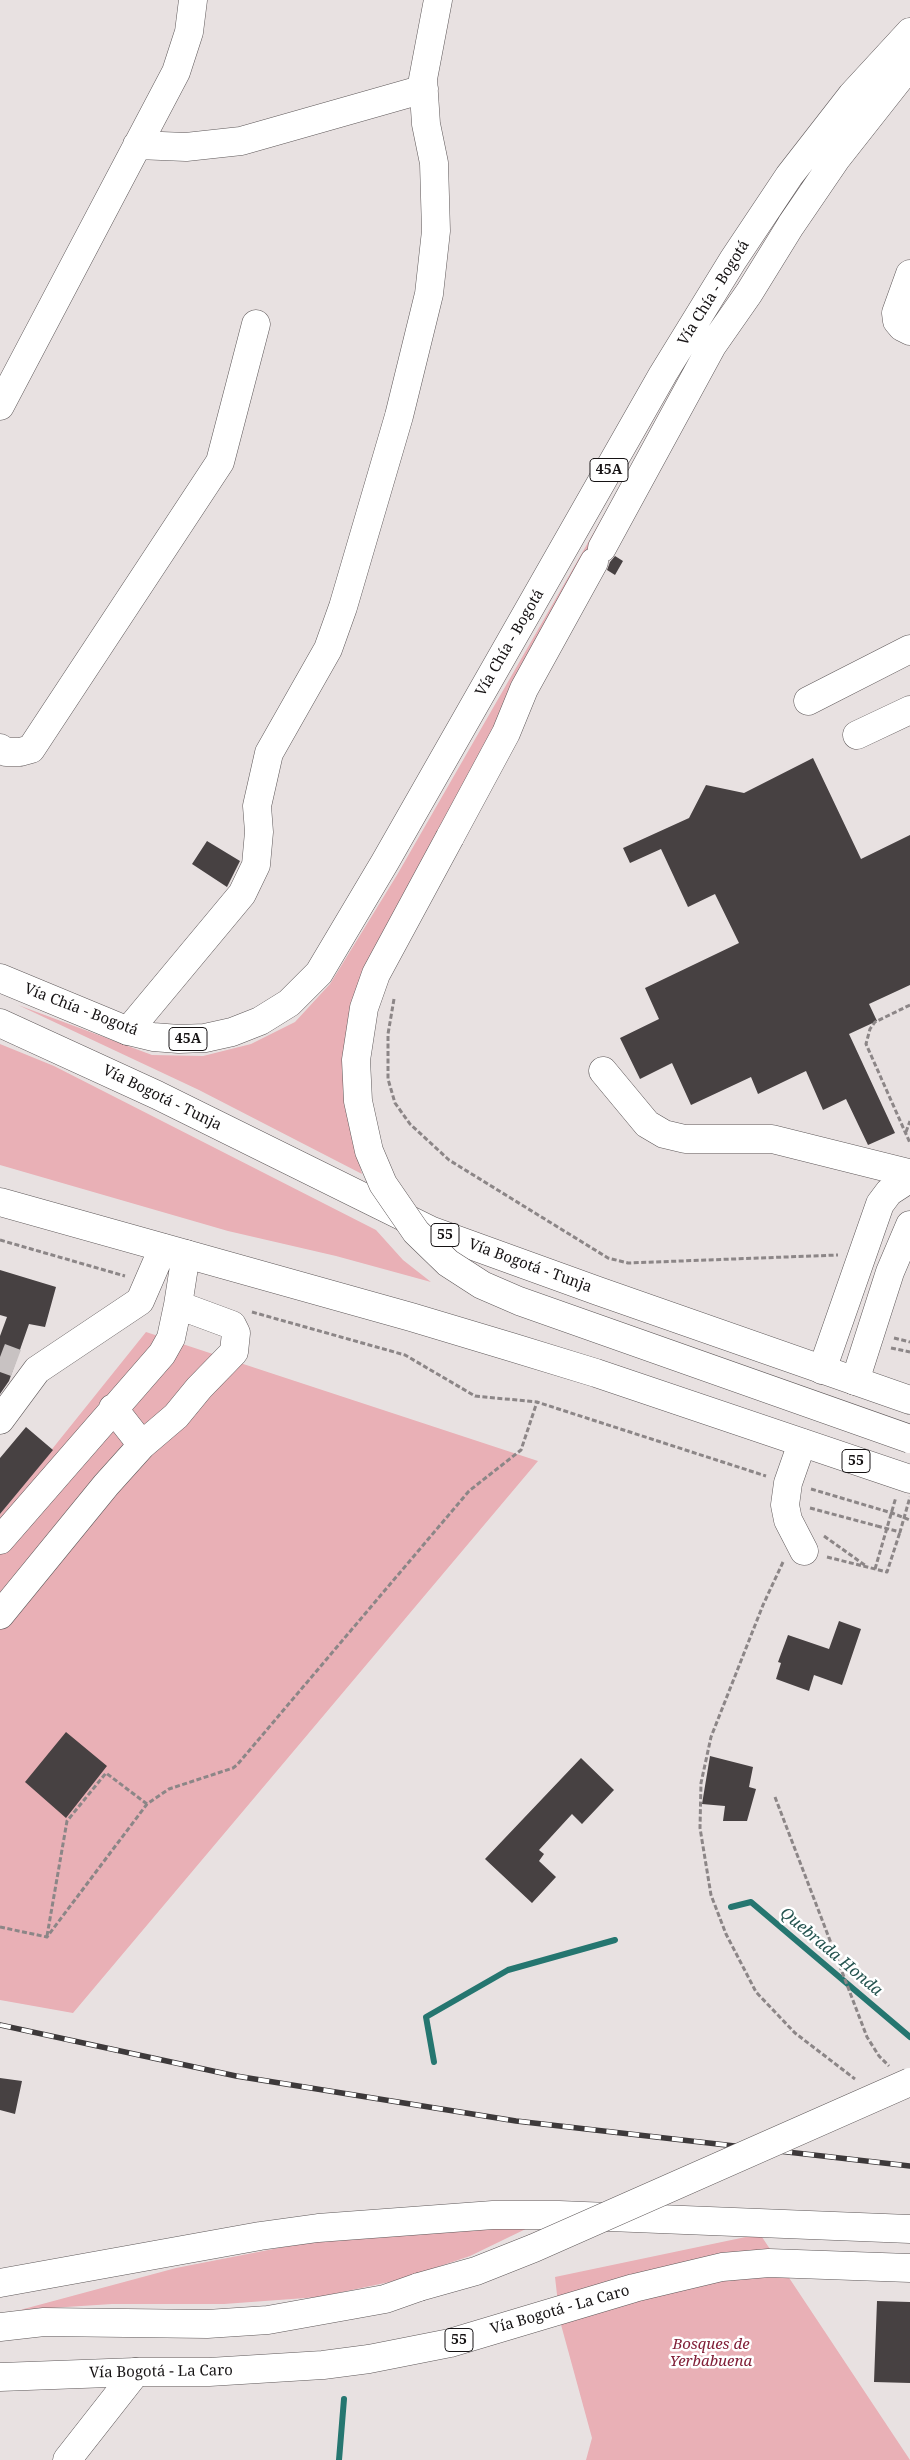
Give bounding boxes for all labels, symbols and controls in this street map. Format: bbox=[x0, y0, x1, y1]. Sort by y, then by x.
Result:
street label: Vía Chía - Bogotá bbox=[674, 237, 754, 349]
road number: 45A bbox=[590, 458, 628, 482]
street label: Vía Chía - Bogotá bbox=[472, 586, 548, 700]
street label: Vía Chía - Bogotá bbox=[21, 980, 141, 1040]
road number: 45A bbox=[169, 1028, 207, 1050]
street label: Vía Bogotá - Tunja bbox=[100, 1061, 224, 1135]
road number: 55 bbox=[431, 1224, 459, 1246]
street label: Vía Bogotá - Tunja bbox=[466, 1235, 594, 1297]
road number: 55 bbox=[842, 1450, 870, 1472]
water label: Quebrada Honda bbox=[776, 1904, 886, 2000]
street label: Vía Bogotá - La Caro bbox=[488, 2282, 632, 2338]
road number: 55 bbox=[445, 2328, 473, 2352]
park label: Bosques de Yerbabuena bbox=[670, 2336, 752, 2371]
street label: Vía Bogotá - La Caro bbox=[89, 2362, 233, 2382]

